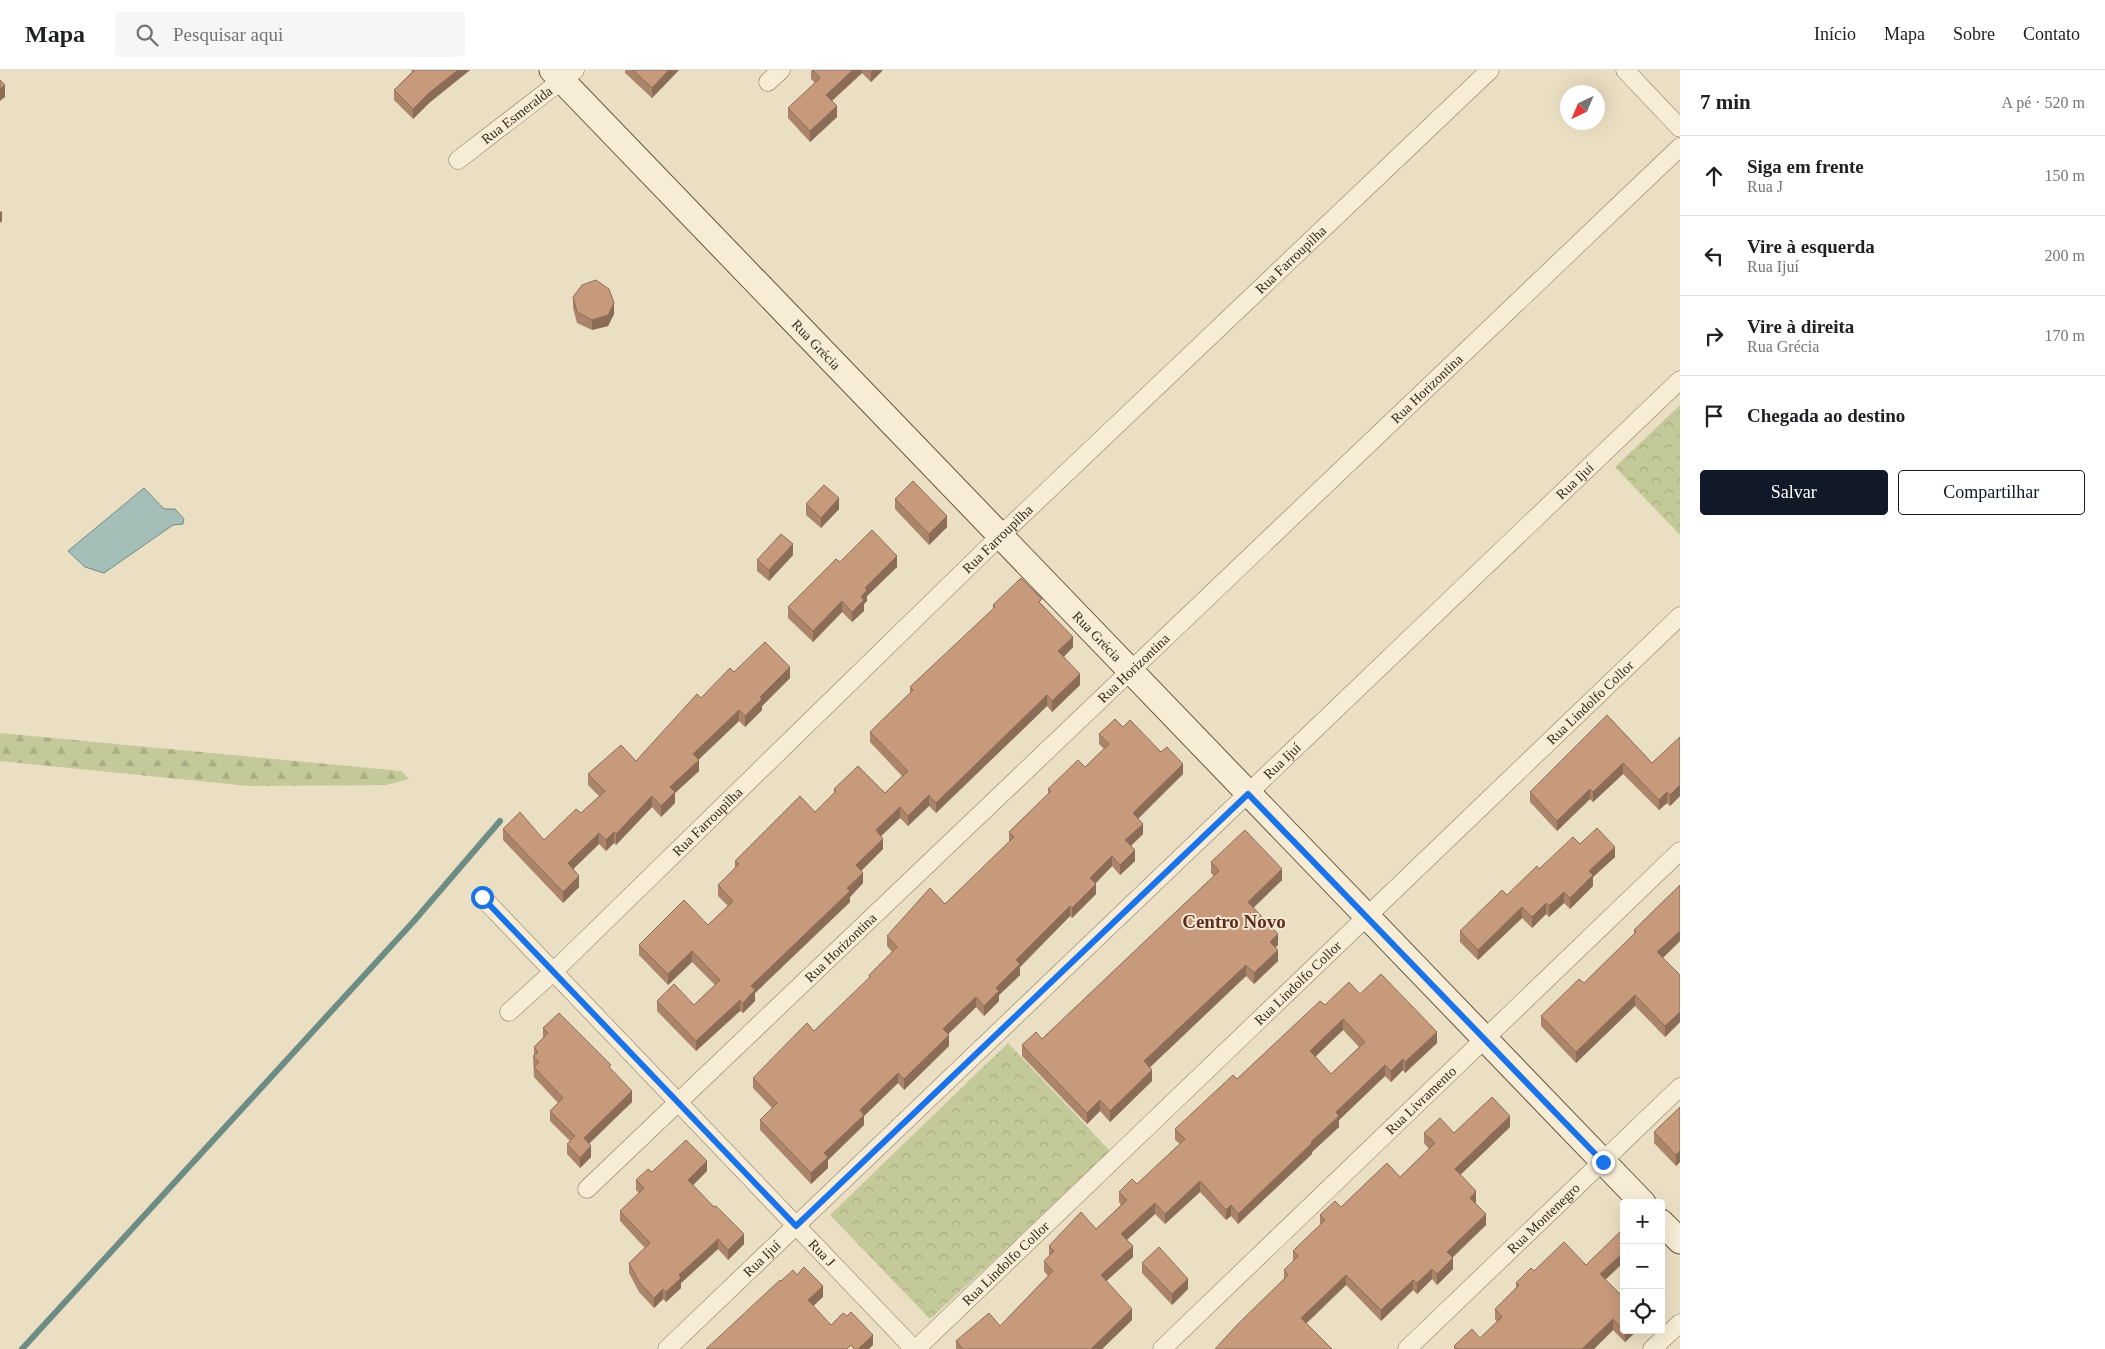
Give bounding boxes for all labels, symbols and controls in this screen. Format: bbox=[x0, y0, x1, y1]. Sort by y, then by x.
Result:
search box bbox=[115, 12, 465, 57]
text: Mapa bbox=[25, 21, 85, 47]
icon: search bbox=[133, 21, 161, 49]
text: Pesquisar aqui bbox=[173, 24, 283, 45]
text: Início bbox=[1814, 24, 1856, 44]
text: Mapa bbox=[1884, 24, 1925, 44]
text: Sobre bbox=[1953, 24, 1995, 44]
text: Contato bbox=[2023, 24, 2080, 44]
street label: Rua Esmeralda bbox=[479, 83, 556, 147]
north arrow bbox=[1560, 85, 1605, 130]
text: 7 min bbox=[1700, 90, 1751, 114]
text: A pé · 520 m bbox=[2001, 94, 2085, 111]
text: Siga em frente bbox=[1747, 156, 1864, 177]
icon: ahead bbox=[1700, 162, 1728, 190]
text: 150 m bbox=[2045, 167, 2085, 184]
text: Rua J bbox=[1747, 178, 1783, 195]
street label: Rua Farroupilha bbox=[1253, 222, 1330, 297]
text: Vire à esquerda bbox=[1747, 236, 1875, 257]
icon: left bbox=[1700, 242, 1728, 270]
text: 200 m bbox=[2045, 247, 2085, 264]
text: Rua Ijuí bbox=[1747, 258, 1799, 275]
text: Vire à direita bbox=[1747, 316, 1854, 337]
street label: Rua Grécia bbox=[789, 317, 844, 373]
icon: right bbox=[1700, 322, 1728, 350]
text: 170 m bbox=[2045, 327, 2085, 344]
text: Rua Grécia bbox=[1747, 338, 1819, 355]
street label: Rua Horizontina bbox=[1388, 351, 1466, 426]
icon: arrive bbox=[1700, 402, 1728, 430]
text: Chegada ao destino bbox=[1747, 405, 1905, 426]
street label: Rua Ijuí bbox=[1553, 460, 1597, 502]
button: Salvar bbox=[1700, 470, 1888, 515]
button: Compartilhar bbox=[1898, 470, 2085, 515]
street label: Rua Farroupilha bbox=[960, 502, 1036, 576]
street label: Rua Grécia bbox=[1069, 608, 1125, 665]
street label: Rua Horizontina bbox=[1095, 630, 1173, 706]
street label: Rua Lindolfo Collor bbox=[1544, 658, 1637, 748]
street label: Rua Ijuí bbox=[1261, 740, 1304, 782]
street label: Rua Farroupilha bbox=[670, 784, 746, 859]
route start bbox=[471, 886, 494, 909]
street label: Rua Horizontina bbox=[802, 910, 880, 985]
district label: Centro Novo bbox=[1182, 911, 1286, 932]
street label: Rua Lindolfo Collor bbox=[1252, 938, 1345, 1028]
street label: Rua Livramento bbox=[1383, 1063, 1459, 1138]
route end bbox=[1592, 1151, 1615, 1174]
street label: Rua Montenegro bbox=[1504, 1180, 1583, 1257]
map controls bbox=[1620, 1199, 1665, 1334]
button: + bbox=[1620, 1199, 1665, 1244]
street label: Rua Lindolfo Collor bbox=[959, 1218, 1053, 1309]
street label: Rua J bbox=[805, 1236, 838, 1270]
street label: Rua Ijuí bbox=[740, 1238, 784, 1280]
button: − bbox=[1620, 1244, 1665, 1289]
button: locate bbox=[1620, 1289, 1665, 1334]

